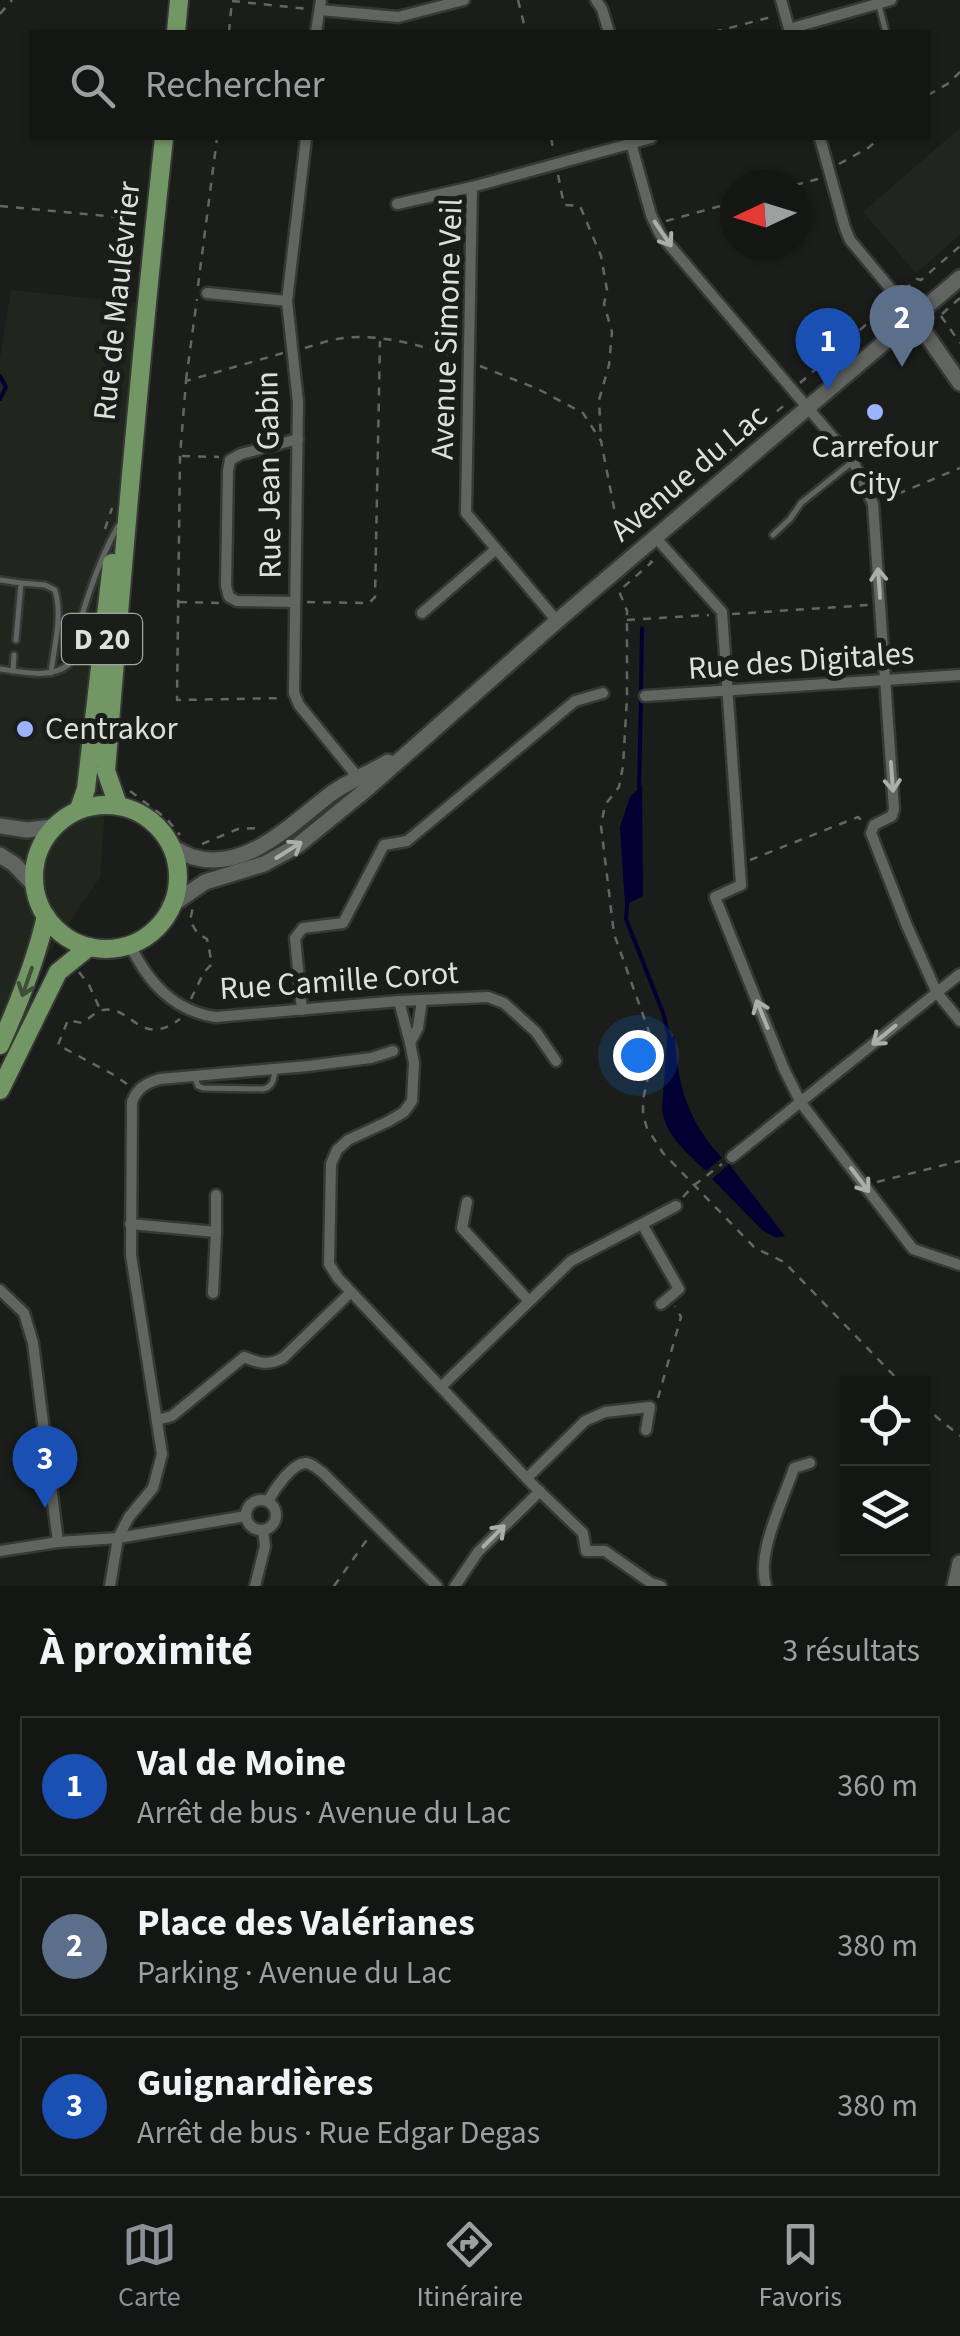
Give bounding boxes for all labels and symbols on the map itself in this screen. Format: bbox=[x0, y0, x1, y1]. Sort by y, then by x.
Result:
north arrow bbox=[720, 170, 810, 260]
street label: Rue de Maulévrier bbox=[82, 178, 153, 423]
street label: Avenue Simone Veil bbox=[419, 198, 475, 460]
one-way arrow bbox=[652, 220, 673, 248]
pin: 2 bbox=[870, 284, 934, 367]
pin: 1 bbox=[796, 308, 860, 390]
street label: Rue Jean Gabin bbox=[244, 371, 294, 579]
street label: Avenue du Lac bbox=[600, 393, 778, 553]
marker: Carrefour City bbox=[864, 401, 886, 423]
place label: Carrefour City bbox=[812, 424, 939, 507]
one-way arrow bbox=[869, 567, 888, 599]
road number: D 20 bbox=[62, 614, 142, 664]
street label: Rue des Digitales bbox=[686, 630, 916, 692]
place label: Centrakor bbox=[45, 706, 179, 752]
marker: Centrakor bbox=[14, 718, 36, 740]
one-way arrow bbox=[882, 761, 901, 793]
one-way arrow bbox=[274, 839, 303, 860]
street label: Rue Camille Corot bbox=[218, 950, 460, 1012]
one-way arrow bbox=[16, 965, 34, 997]
one-way arrow bbox=[751, 999, 769, 1029]
one-way arrow bbox=[871, 1024, 898, 1045]
your location bbox=[613, 1030, 664, 1081]
one-way arrow bbox=[850, 1166, 871, 1193]
pin: 3 bbox=[12, 1426, 78, 1508]
one-way arrow bbox=[482, 1524, 506, 1548]

